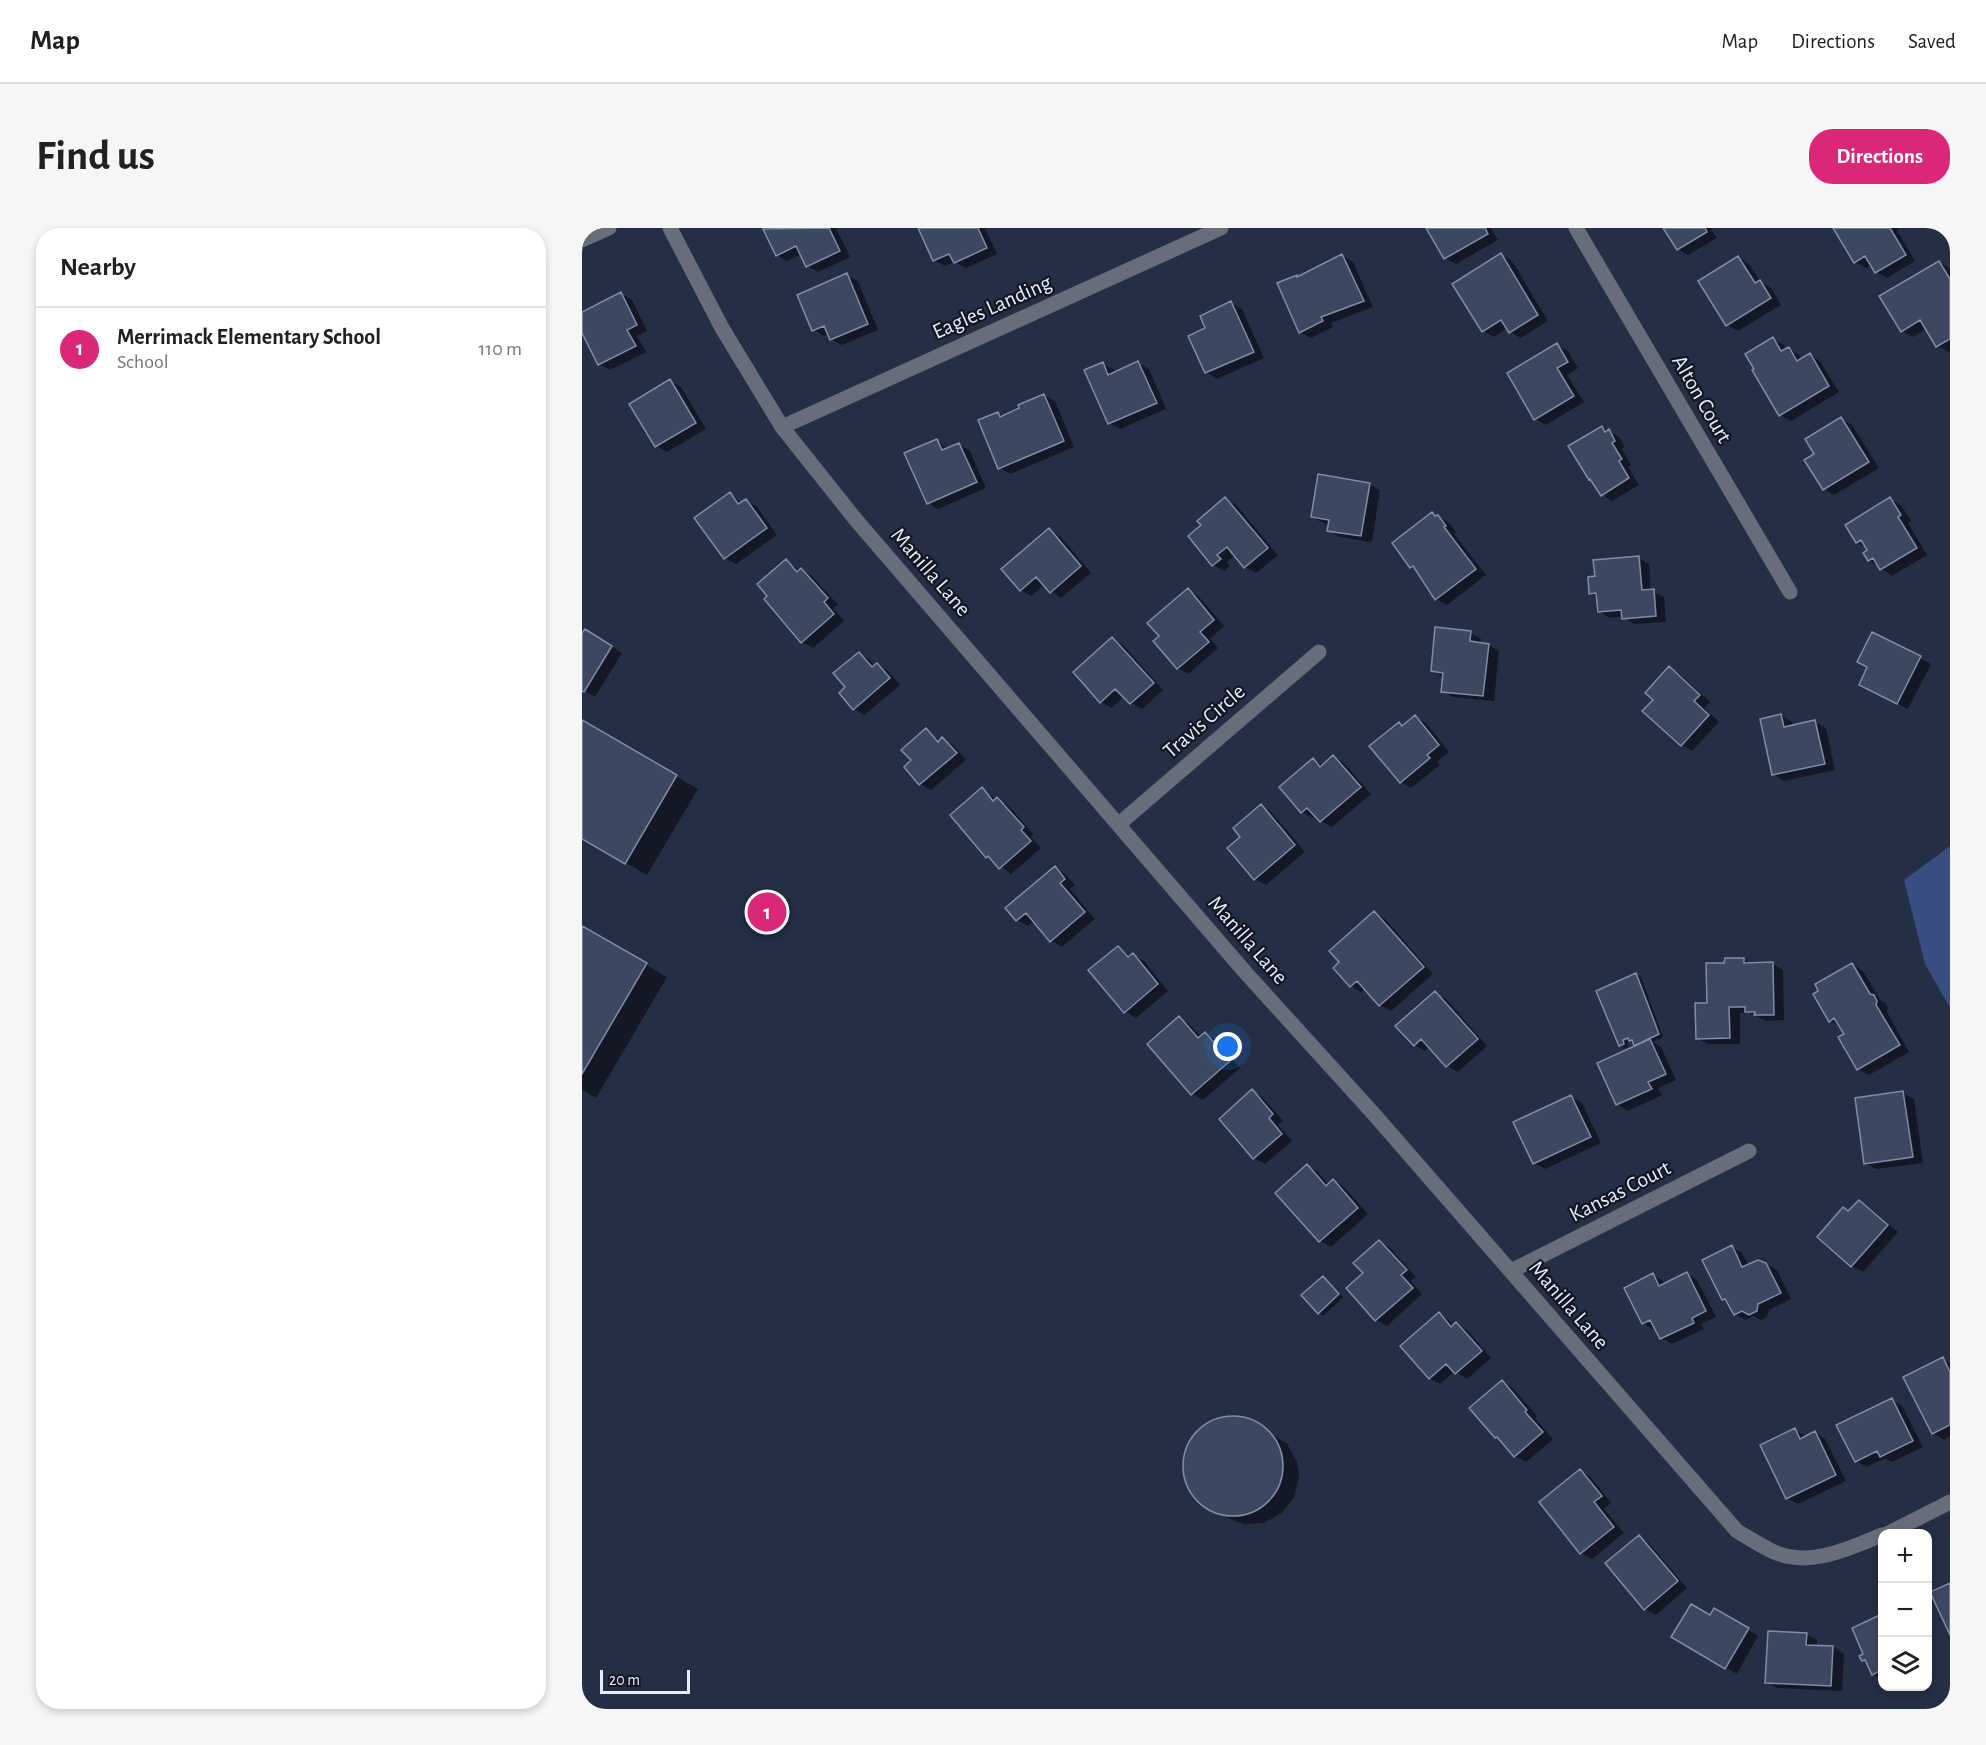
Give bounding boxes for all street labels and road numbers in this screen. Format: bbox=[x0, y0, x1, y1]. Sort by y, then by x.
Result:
street label: Eagles Landing bbox=[929, 271, 1055, 343]
street label: Alton Court bbox=[1668, 351, 1736, 447]
street label: Manilla Lane bbox=[887, 524, 975, 620]
street label: Travis Circle bbox=[1159, 680, 1249, 762]
street label: Manilla Lane bbox=[1204, 892, 1292, 988]
street label: Kansas Court bbox=[1566, 1156, 1674, 1226]
street label: Manilla Lane bbox=[1525, 1257, 1613, 1353]

